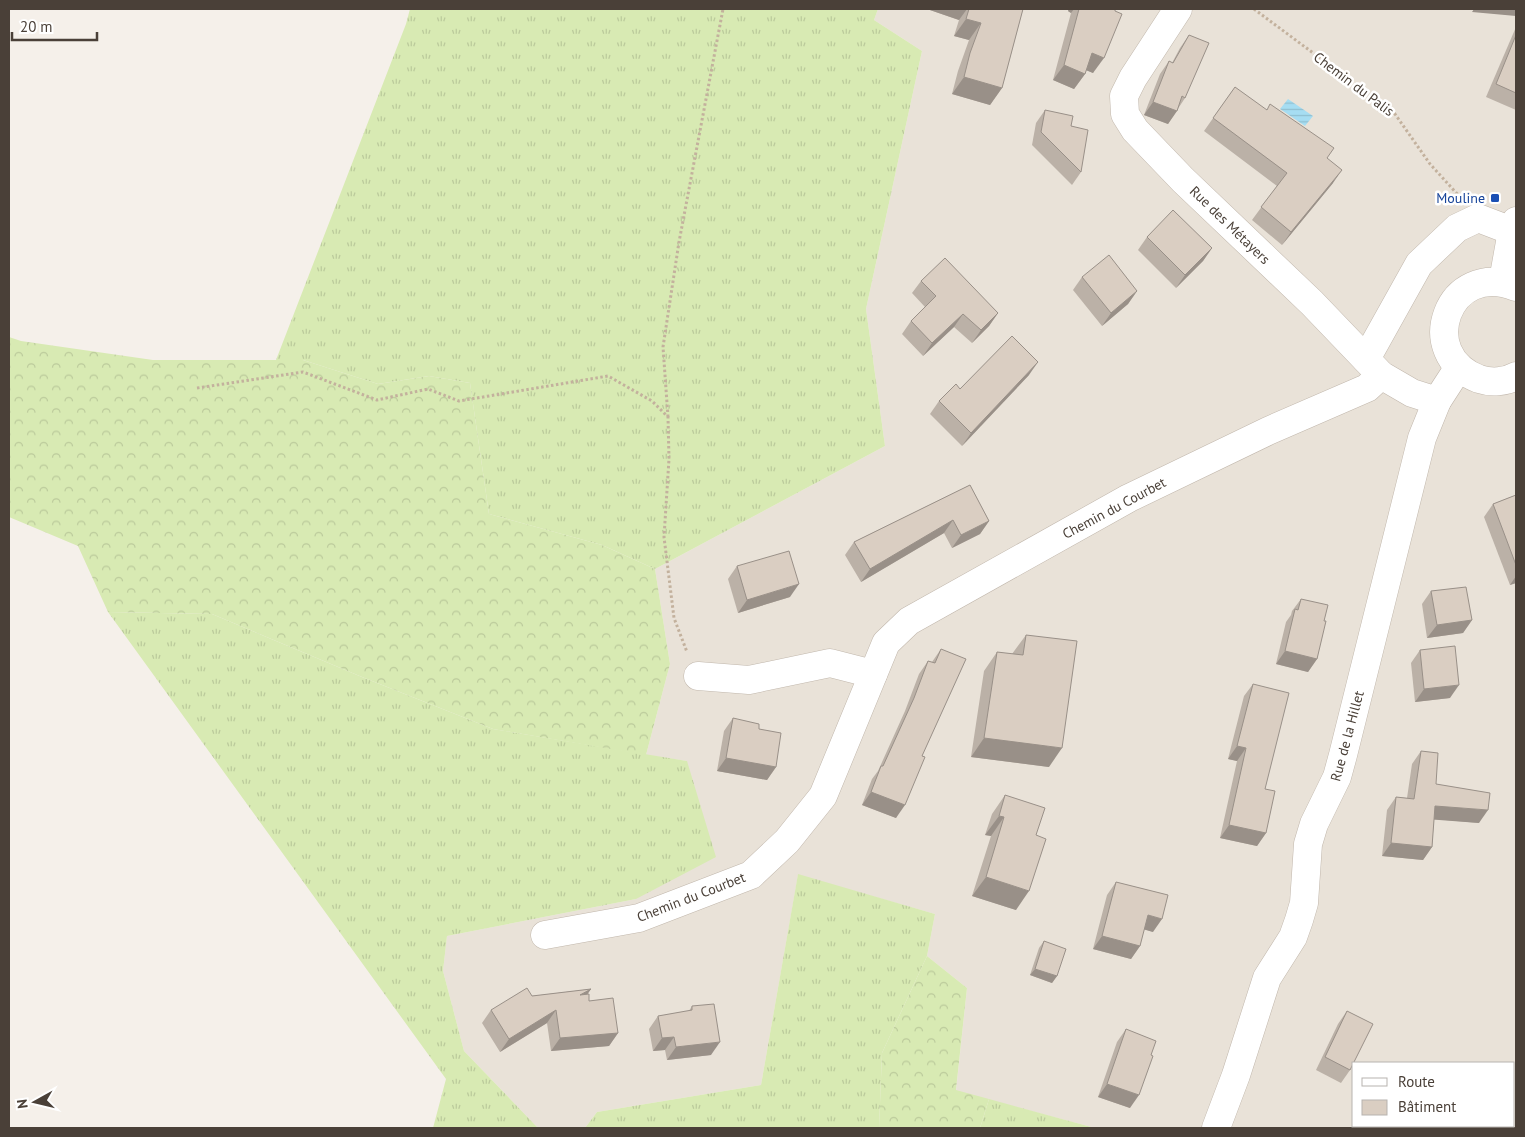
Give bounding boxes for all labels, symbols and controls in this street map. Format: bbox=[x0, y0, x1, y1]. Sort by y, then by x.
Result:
scale bar bbox=[12, 10, 98, 42]
text: 20 m bbox=[20, 17, 53, 36]
street label: Chemin du Palis bbox=[1310, 48, 1398, 120]
street label: Rue des Métayers bbox=[1186, 182, 1274, 268]
place label: Mouline bbox=[1436, 189, 1485, 207]
marker: Mouline bbox=[1489, 192, 1501, 204]
street label: Chemin du Courbet bbox=[1059, 473, 1169, 543]
street label: Rue de la Hillet bbox=[1326, 689, 1368, 783]
street label: Chemin du Courbet bbox=[634, 868, 748, 926]
legend bbox=[1352, 1062, 1515, 1127]
text: Route bbox=[1398, 1072, 1435, 1091]
north arrow bbox=[10, 1077, 60, 1127]
text: Bâtiment bbox=[1398, 1097, 1456, 1116]
text: N bbox=[13, 1098, 32, 1110]

